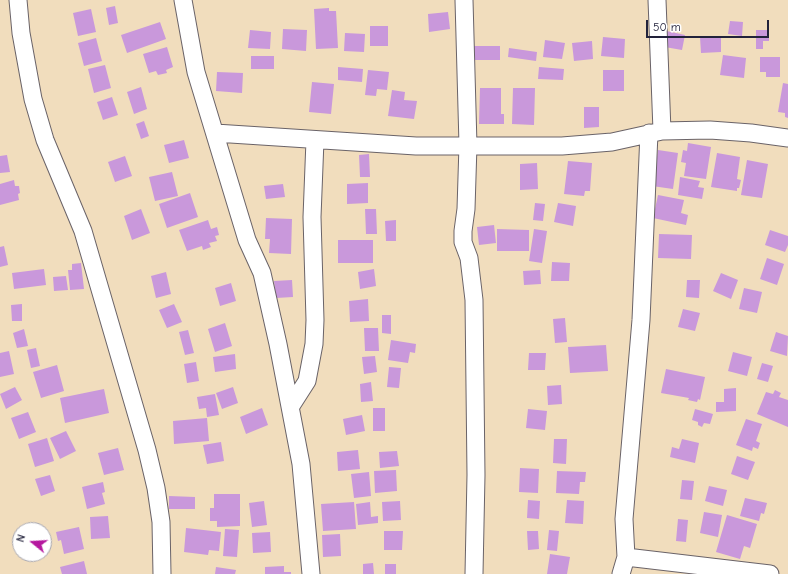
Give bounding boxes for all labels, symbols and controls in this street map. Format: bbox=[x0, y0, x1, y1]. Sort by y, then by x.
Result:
scale bar bbox=[648, 12, 771, 38]
text: 50 m bbox=[653, 20, 681, 34]
north arrow bbox=[12, 522, 52, 562]
text: N bbox=[14, 533, 28, 544]

